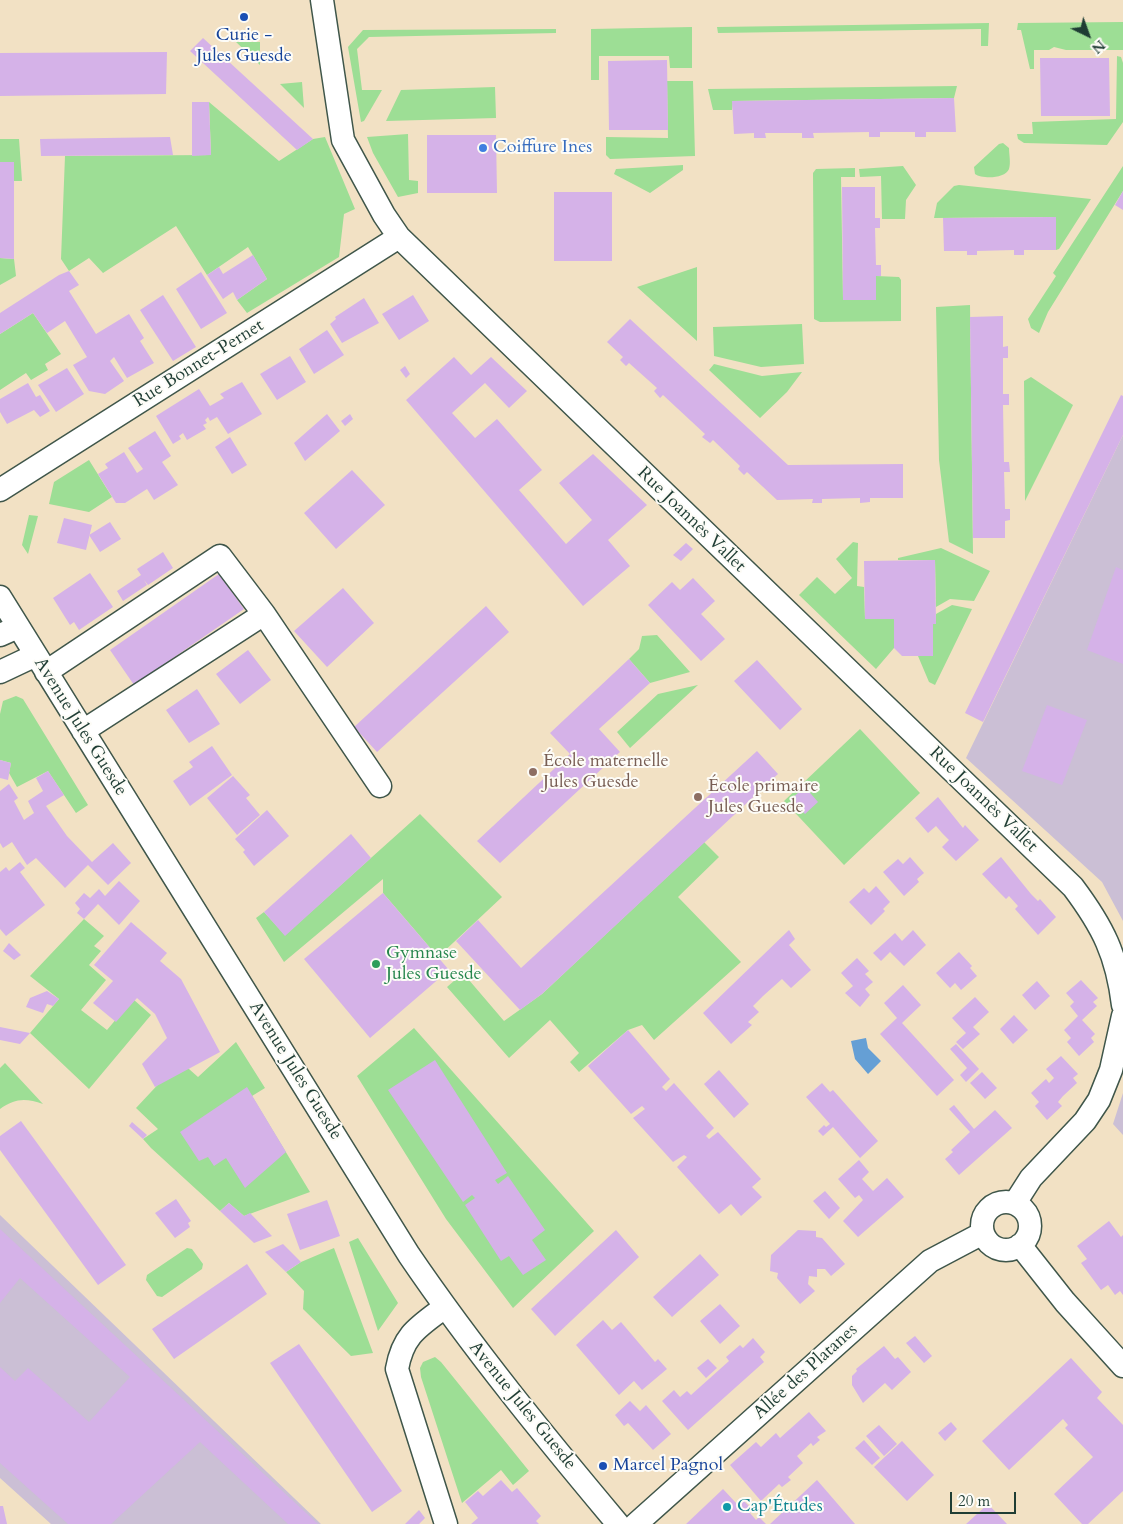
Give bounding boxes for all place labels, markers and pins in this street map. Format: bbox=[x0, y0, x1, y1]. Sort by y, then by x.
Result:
marker: Curie - Jules Guesde bbox=[238, 11, 250, 23]
place label: Curie - Jules Guesde bbox=[196, 25, 292, 68]
place label: Coiffure Ines bbox=[493, 137, 592, 159]
marker: Coiffure Ines bbox=[477, 142, 489, 154]
place label: École maternelle Jules Guesde bbox=[543, 751, 669, 794]
marker: École maternelle Jules Guesde bbox=[527, 766, 539, 778]
place label: École primaire Jules Guesde bbox=[708, 776, 819, 819]
marker: École primaire Jules Guesde bbox=[692, 791, 704, 803]
place label: Gymnase Jules Guesde bbox=[386, 943, 482, 986]
marker: Gymnase Jules Guesde bbox=[370, 958, 382, 970]
place label: Marcel Pagnol bbox=[613, 1455, 723, 1477]
marker: Marcel Pagnol bbox=[597, 1460, 609, 1472]
place label: Cap'Études bbox=[737, 1496, 823, 1518]
marker: Cap'Études bbox=[721, 1501, 733, 1513]

